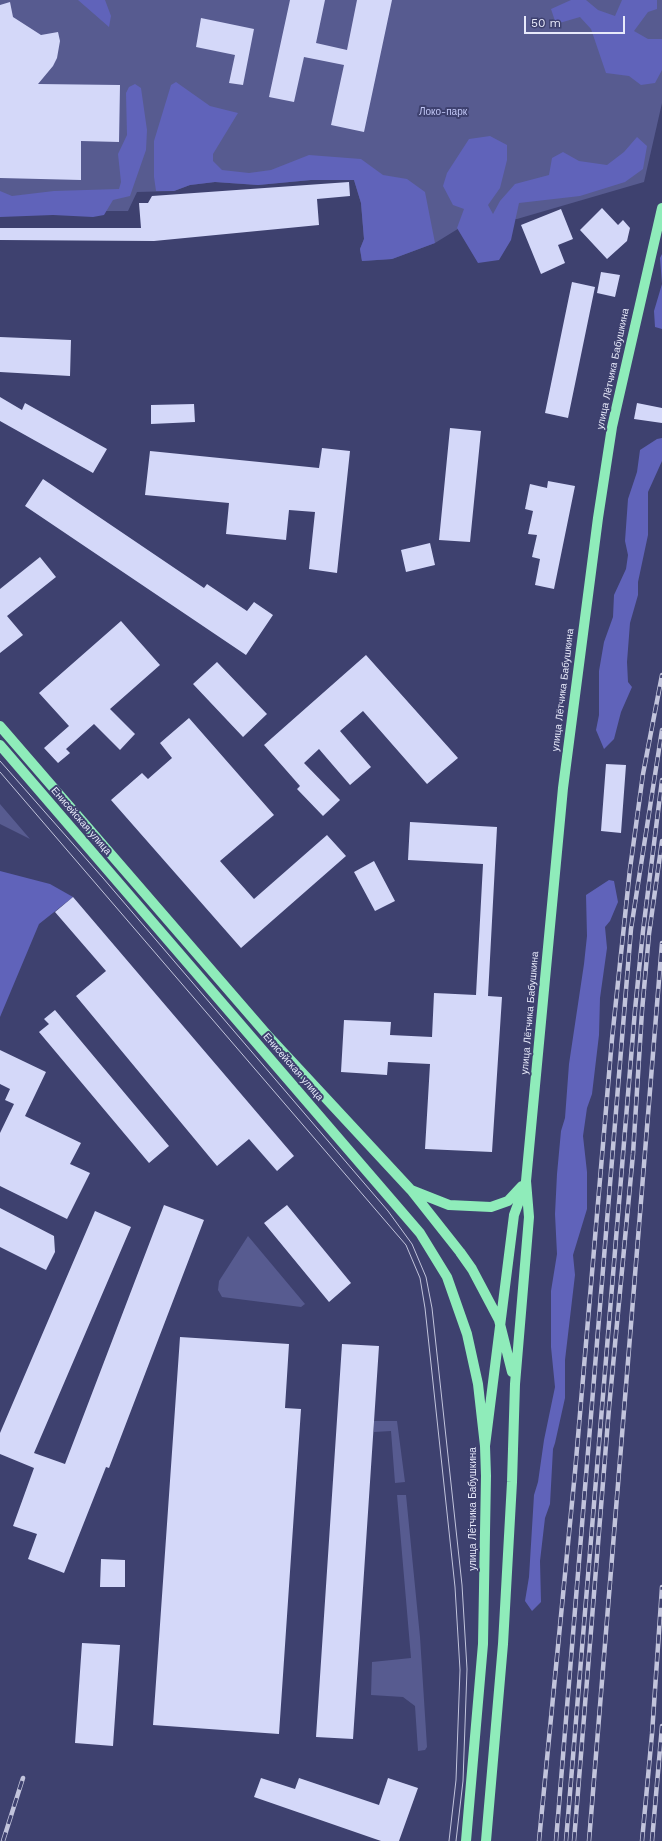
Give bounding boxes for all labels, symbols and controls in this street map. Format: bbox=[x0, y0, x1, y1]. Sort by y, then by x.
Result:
scale bar bbox=[526, 8, 627, 34]
text: 50 m bbox=[531, 16, 561, 30]
park label: Локо-парк bbox=[419, 106, 467, 118]
street label: улица Лётчика Бабушкина bbox=[594, 307, 632, 431]
street label: улица Лётчика Бабушкина bbox=[550, 628, 576, 752]
street label: Енисейская улица bbox=[48, 785, 114, 857]
street label: улица Лётчика Бабушкина bbox=[519, 951, 541, 1075]
street label: Енисейская улица bbox=[260, 1031, 326, 1103]
street label: улица Лётчика Бабушкина bbox=[467, 1447, 479, 1571]

